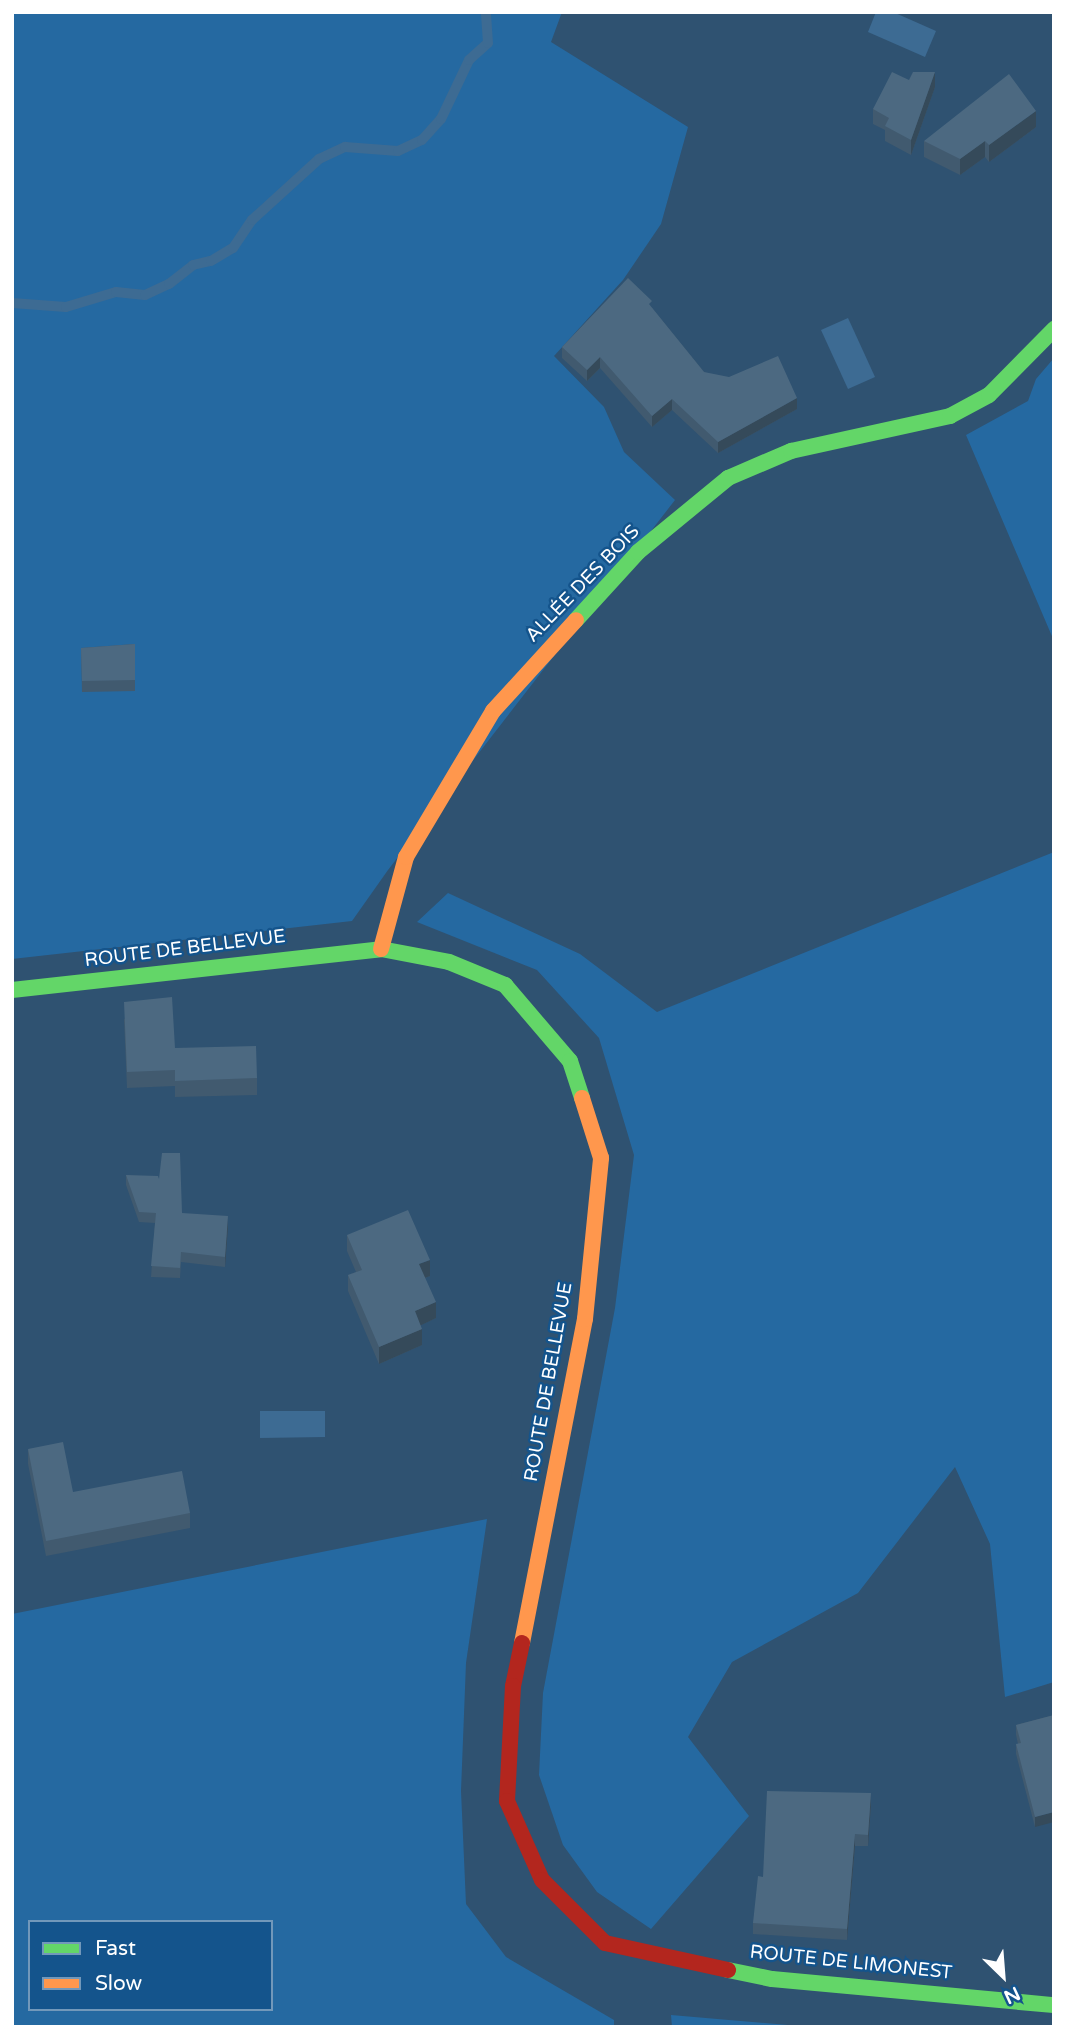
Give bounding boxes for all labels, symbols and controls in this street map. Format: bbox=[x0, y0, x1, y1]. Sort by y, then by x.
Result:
street label: ALLÉE DES BOIS bbox=[521, 521, 645, 647]
street label: ROUTE DE BELLEVUE bbox=[83, 925, 287, 973]
street label: ROUTE DE BELLEVUE bbox=[520, 1280, 578, 1484]
legend bbox=[28, 1920, 273, 2011]
text: Fast bbox=[95, 1936, 136, 1961]
street label: ROUTE DE LIMONEST bbox=[749, 1941, 953, 1985]
north arrow bbox=[968, 1941, 1038, 2011]
text: Slow bbox=[95, 1971, 142, 1996]
text: N bbox=[1000, 1982, 1023, 2008]

